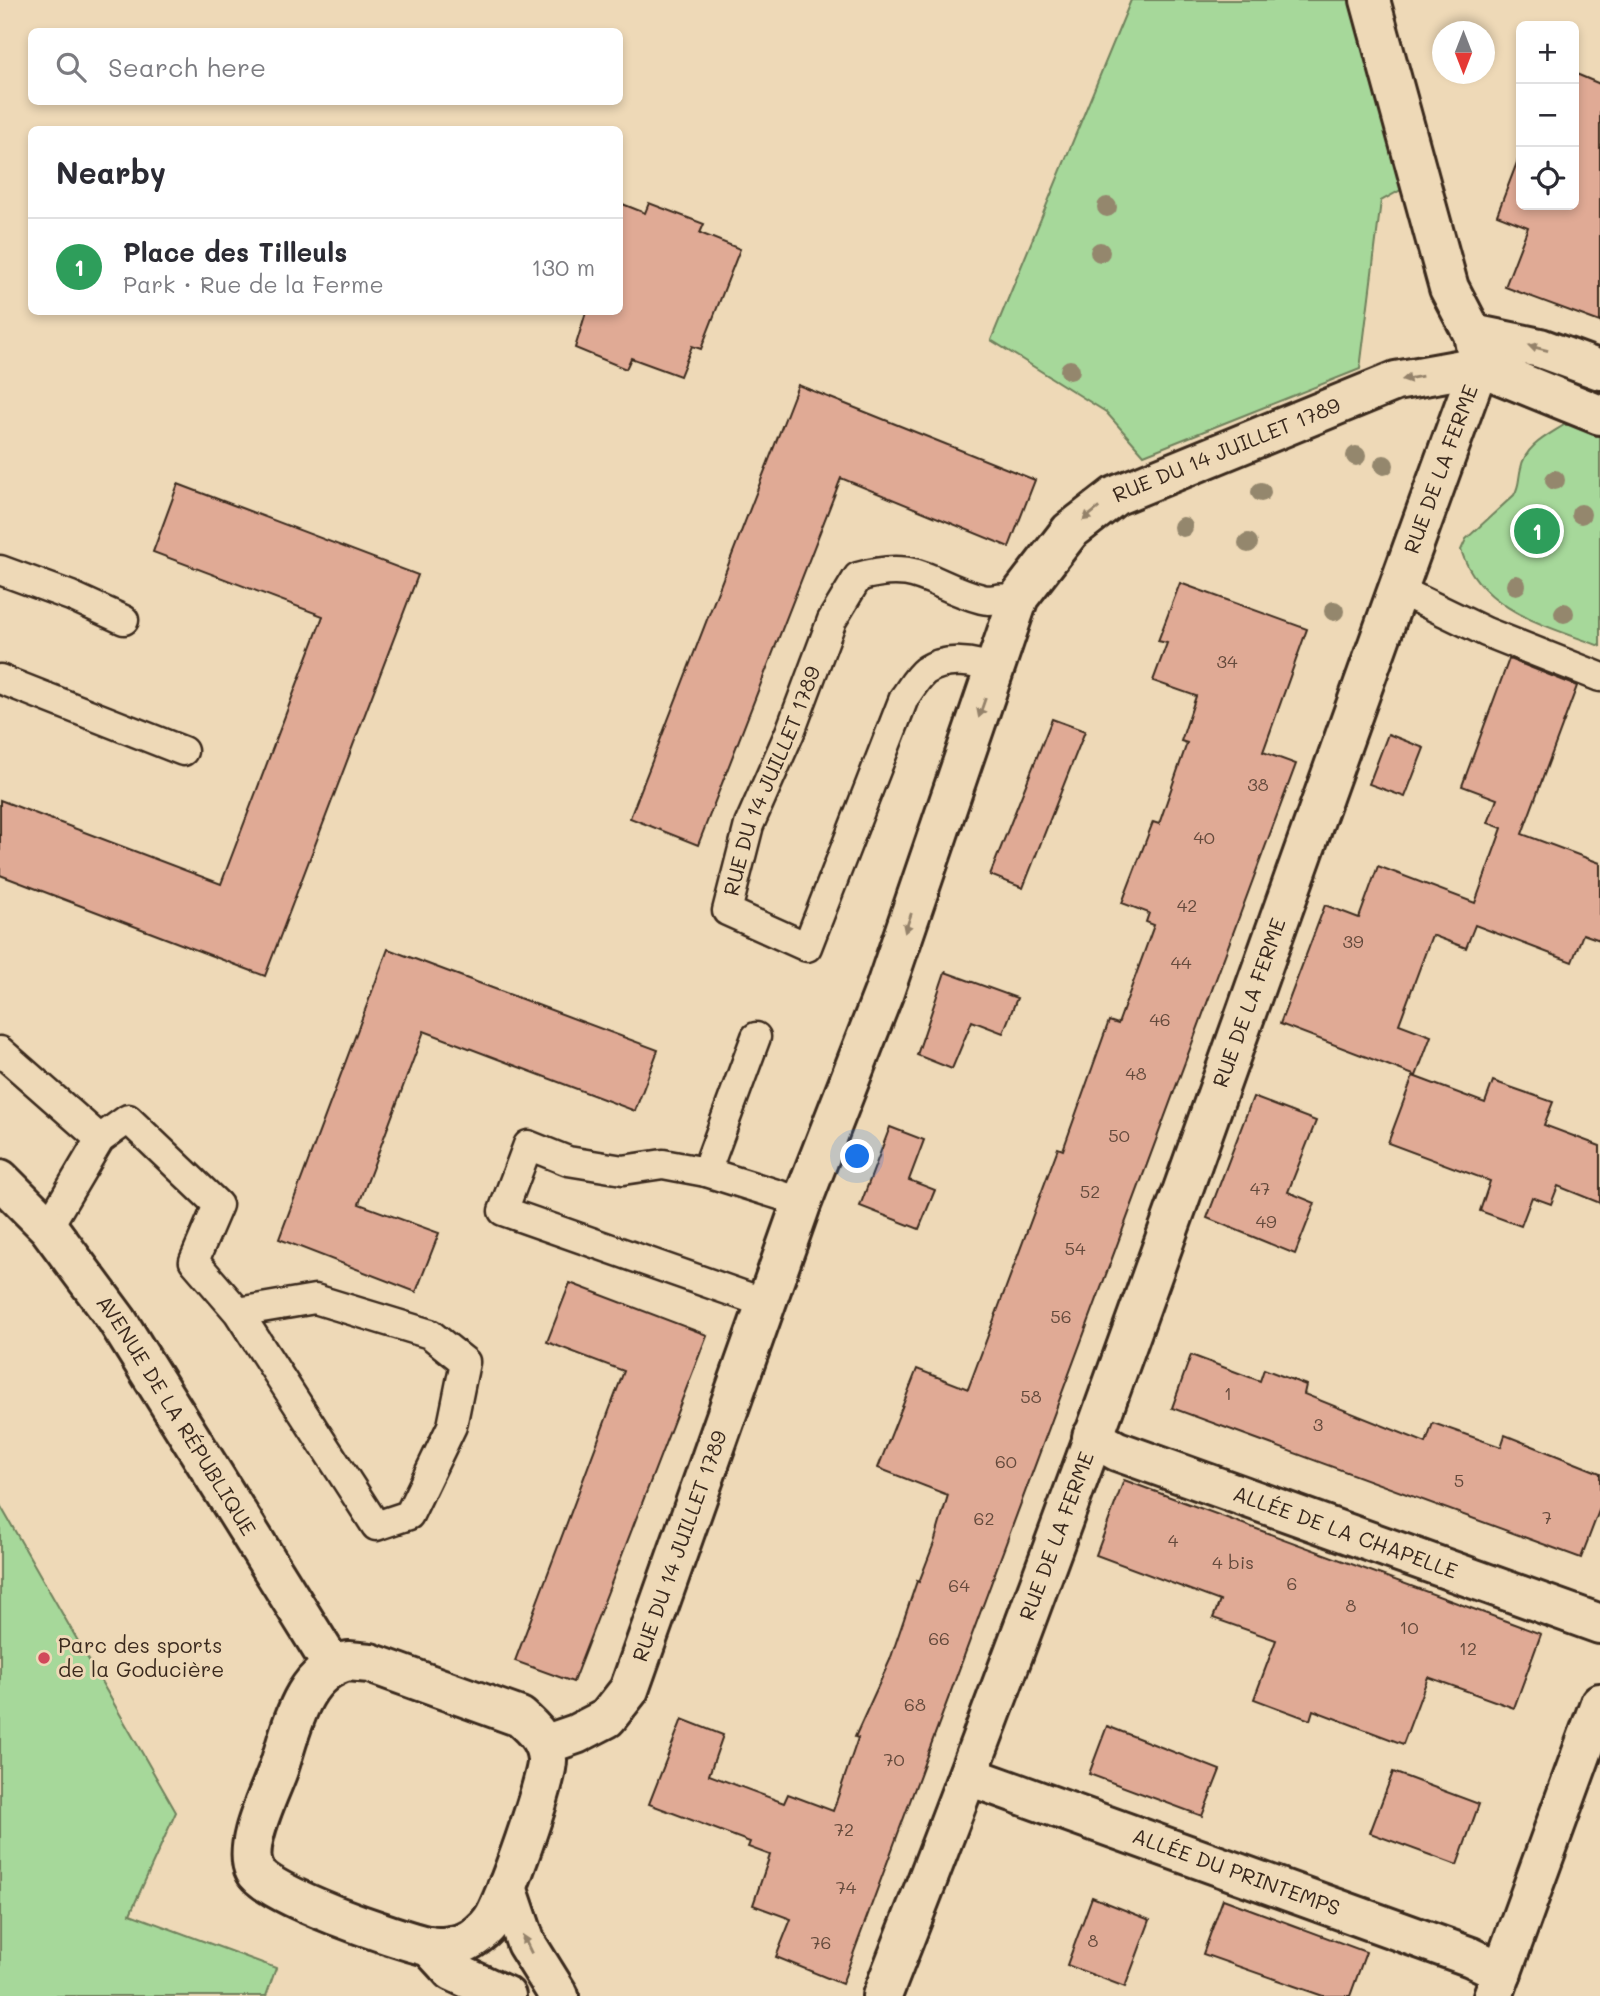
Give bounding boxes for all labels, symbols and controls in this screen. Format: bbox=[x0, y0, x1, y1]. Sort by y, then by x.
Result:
north arrow bbox=[1432, 21, 1495, 84]
map controls bbox=[1516, 21, 1579, 210]
button: + bbox=[1516, 21, 1579, 84]
search box bbox=[28, 28, 623, 105]
icon: search bbox=[52, 48, 90, 86]
text: Search here bbox=[108, 50, 266, 84]
button: − bbox=[1516, 84, 1579, 147]
button: locate bbox=[1516, 147, 1579, 210]
text: Nearby bbox=[56, 152, 166, 192]
text: Place des Tilleuls bbox=[123, 235, 347, 269]
text: 1 bbox=[74, 252, 84, 282]
text: 130 m bbox=[531, 252, 595, 282]
text: Park · Rue de la Ferme bbox=[123, 269, 384, 299]
one-way arrow bbox=[1526, 342, 1548, 353]
one-way arrow bbox=[1401, 373, 1423, 384]
street label: RUE DE LA FERME bbox=[1397, 381, 1483, 557]
street label: RUE DU 14 JUILLET 1789 bbox=[1108, 390, 1344, 508]
pin: 1 bbox=[1514, 505, 1560, 557]
one-way arrow bbox=[1082, 506, 1100, 521]
house number: 34 bbox=[1216, 649, 1238, 673]
street label: RUE DU 14 JUILLET 1789 bbox=[716, 662, 826, 898]
one-way arrow bbox=[976, 698, 987, 719]
house number: 38 bbox=[1247, 772, 1269, 796]
house number: 40 bbox=[1193, 825, 1215, 849]
house number: 42 bbox=[1177, 893, 1197, 917]
one-way arrow bbox=[902, 913, 913, 934]
street label: RUE DE LA FERME bbox=[1206, 914, 1291, 1091]
house number: 39 bbox=[1342, 929, 1364, 953]
house number: 44 bbox=[1170, 950, 1192, 974]
house number: 46 bbox=[1149, 1007, 1171, 1031]
house number: 48 bbox=[1125, 1061, 1147, 1085]
house number: 50 bbox=[1108, 1123, 1130, 1147]
your location bbox=[840, 1139, 874, 1173]
house number: 47 bbox=[1250, 1176, 1270, 1200]
house number: 52 bbox=[1080, 1179, 1100, 1203]
house number: 49 bbox=[1255, 1209, 1277, 1233]
house number: 54 bbox=[1064, 1236, 1086, 1260]
street label: AVENUE DE LA RÉPUBLIQUE bbox=[91, 1289, 263, 1540]
house number: 56 bbox=[1050, 1304, 1072, 1328]
house number: 1 bbox=[1224, 1381, 1232, 1405]
house number: 58 bbox=[1020, 1384, 1042, 1408]
house number: 3 bbox=[1313, 1412, 1323, 1436]
street label: RUE DU 14 JUILLET 1789 bbox=[625, 1426, 732, 1665]
street label: RUE DE LA FERME bbox=[1012, 1448, 1099, 1624]
house number: 60 bbox=[995, 1449, 1017, 1473]
house number: 5 bbox=[1454, 1468, 1464, 1492]
street label: ALLÉE DE LA CHAPELLE bbox=[1230, 1479, 1462, 1584]
house number: 7 bbox=[1542, 1505, 1552, 1529]
house number: 62 bbox=[974, 1506, 994, 1530]
house number: 4 bbox=[1168, 1528, 1179, 1552]
house number: 4 bis bbox=[1212, 1550, 1254, 1574]
house number: 6 bbox=[1287, 1571, 1297, 1595]
house number: 64 bbox=[948, 1573, 970, 1597]
house number: 8 bbox=[1346, 1593, 1357, 1617]
house number: 10 bbox=[1399, 1615, 1419, 1639]
house number: 66 bbox=[928, 1626, 950, 1650]
place label: Parc des sports de la Goducière bbox=[58, 1631, 224, 1682]
house number: 12 bbox=[1459, 1636, 1477, 1660]
marker: Parc des sports de la Goducière bbox=[36, 1650, 52, 1666]
house number: 68 bbox=[904, 1692, 926, 1716]
house number: 70 bbox=[883, 1747, 905, 1771]
house number: 72 bbox=[834, 1817, 854, 1841]
street label: ALLÉE DU PRINTEMPS bbox=[1129, 1821, 1344, 1921]
house number: 74 bbox=[836, 1875, 857, 1899]
house number: 8 bbox=[1088, 1928, 1099, 1952]
house number: 76 bbox=[811, 1930, 831, 1954]
one-way arrow bbox=[522, 1934, 533, 1954]

